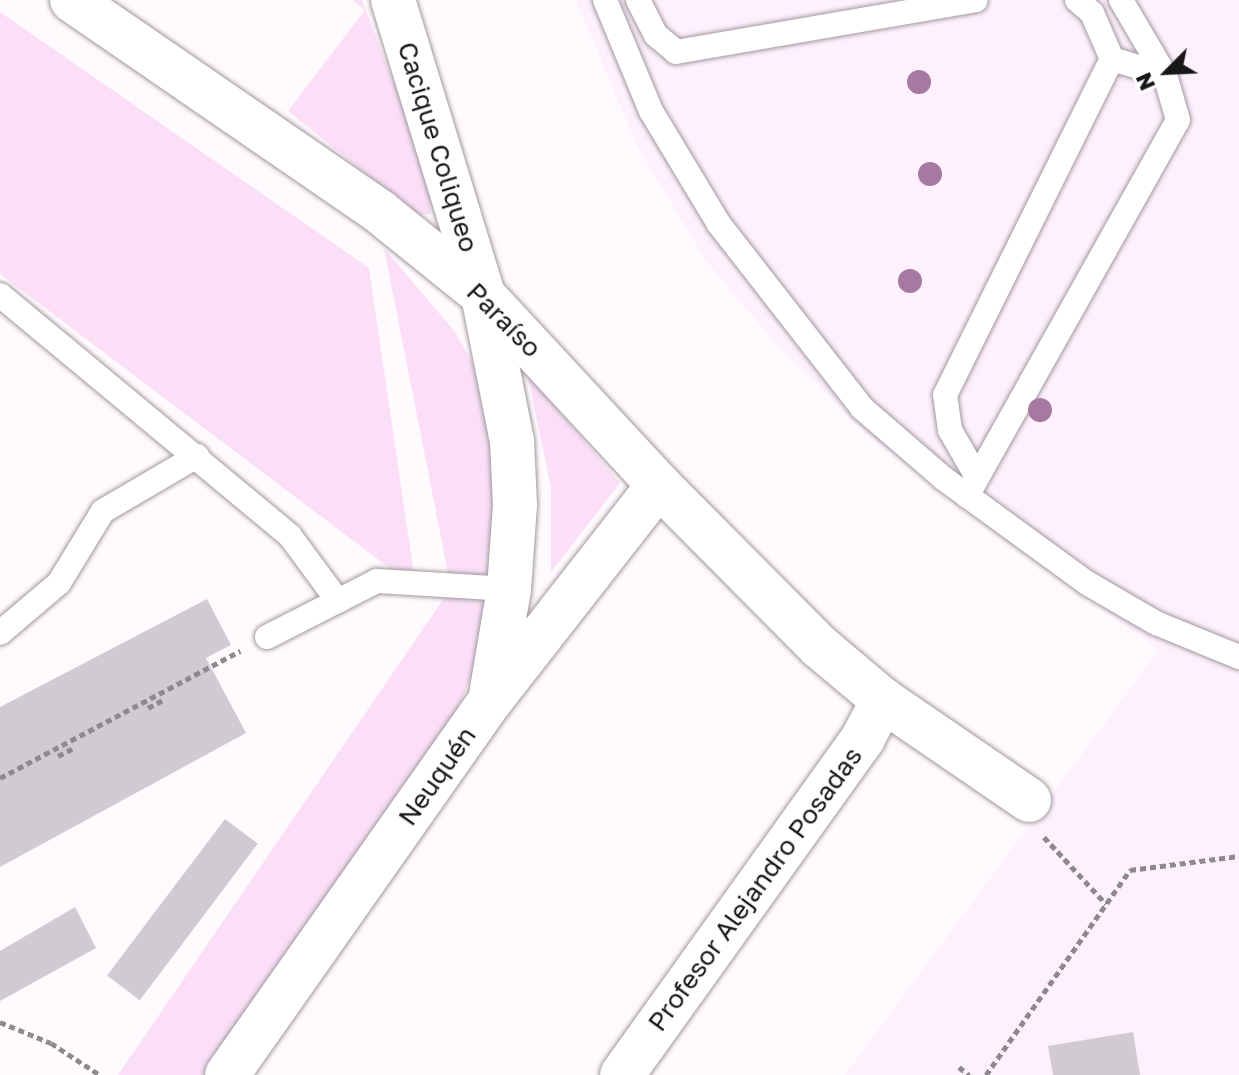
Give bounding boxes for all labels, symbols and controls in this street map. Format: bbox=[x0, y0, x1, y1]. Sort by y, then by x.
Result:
north arrow bbox=[1127, 32, 1207, 112]
street label: Cacique Coliqueo bbox=[391, 38, 485, 256]
text: N bbox=[1129, 69, 1160, 95]
street label: Paraíso bbox=[460, 276, 548, 364]
street label: Neuquén bbox=[392, 721, 482, 831]
street label: Profesor Alejandro Posadas bbox=[641, 741, 869, 1037]

